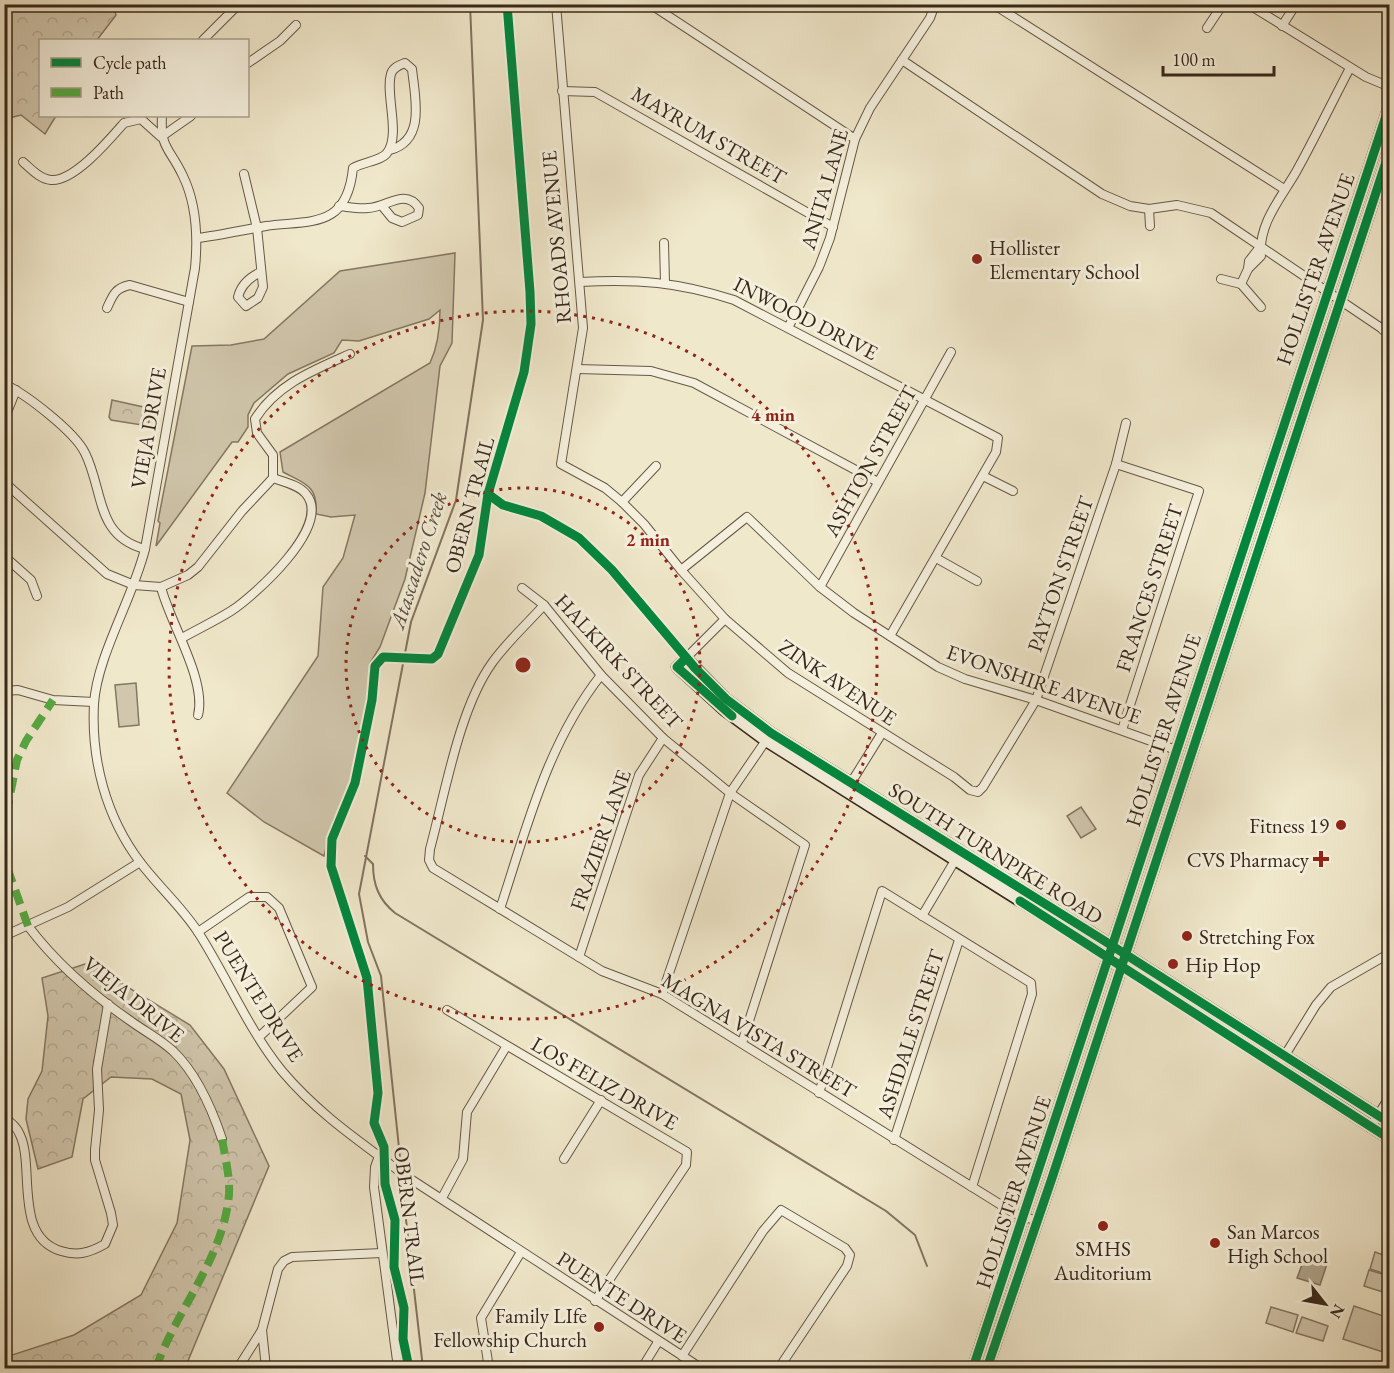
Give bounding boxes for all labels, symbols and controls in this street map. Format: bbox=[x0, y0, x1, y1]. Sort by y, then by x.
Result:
legend bbox=[39, 39, 249, 117]
scale bar bbox=[1163, 39, 1274, 77]
text: 100 m bbox=[1172, 48, 1216, 71]
text: Cycle path bbox=[93, 51, 167, 74]
street label: MAYRUM STREET bbox=[627, 80, 792, 191]
text: Path bbox=[93, 81, 124, 104]
street label: ANITA LANE bbox=[794, 125, 854, 254]
street label: RHOADS AVENUE bbox=[535, 149, 577, 324]
street label: HOLLISTER AVENUE bbox=[1270, 169, 1361, 368]
place label: Hollister Elementary School bbox=[989, 234, 1140, 285]
marker: Hollister Elementary School bbox=[970, 252, 984, 266]
street label: INWOOD DRIVE bbox=[729, 270, 883, 366]
street label: VIEJA DRIVE bbox=[124, 365, 172, 491]
street label: ASHTON STREET bbox=[817, 380, 923, 542]
text: 4 min bbox=[751, 403, 795, 426]
street label: OBERN TRAIL bbox=[438, 433, 500, 576]
water label: Atascadero Creek bbox=[382, 488, 454, 634]
street label: PAYTON STREET bbox=[1021, 492, 1100, 655]
street label: FRANCES STREET bbox=[1109, 500, 1189, 675]
text: 2 min bbox=[626, 528, 670, 551]
street label: HALKIRK STREET bbox=[549, 588, 689, 735]
street label: HOLLISTER AVENUE bbox=[1119, 630, 1207, 830]
street label: ZINK AVENUE bbox=[774, 633, 902, 731]
street label: EVONSHIRE AVENUE bbox=[943, 638, 1145, 730]
centre of rings bbox=[513, 655, 533, 675]
street label: FRAZIER LANE bbox=[563, 766, 637, 914]
street label: SOUTH TURNPIKE ROAD bbox=[884, 776, 1108, 930]
place label: Fitness 19 bbox=[1249, 812, 1329, 839]
marker: Fitness 19 bbox=[1334, 818, 1348, 832]
place label: CVS Pharmacy bbox=[1187, 846, 1310, 873]
marker: CVS Pharmacy bbox=[1314, 852, 1328, 866]
place label: Stretching Fox bbox=[1199, 923, 1315, 950]
street label: PUENTE DRIVE bbox=[208, 925, 310, 1067]
marker: Stretching Fox bbox=[1180, 929, 1194, 943]
street label: ASHDALE STREET bbox=[870, 945, 950, 1123]
street label: VIEJA DRIVE bbox=[78, 950, 190, 1048]
place label: Hip Hop bbox=[1185, 951, 1261, 978]
marker: Hip Hop bbox=[1166, 957, 1180, 971]
street label: MAGNA VISTA STREET bbox=[657, 966, 862, 1104]
street label: LOS FELIZ DRIVE bbox=[527, 1030, 683, 1136]
street label: HOLLISTER AVENUE bbox=[969, 1092, 1057, 1292]
street label: OBERN TRAIL bbox=[388, 1145, 432, 1288]
place label: San Marcos High School bbox=[1227, 1218, 1328, 1269]
marker: SMHS Auditorium bbox=[1096, 1219, 1110, 1233]
place label: SMHS Auditorium bbox=[1053, 1235, 1152, 1286]
marker: San Marcos High School bbox=[1208, 1236, 1222, 1250]
street label: PUENTE DRIVE bbox=[552, 1245, 692, 1349]
north arrow bbox=[1295, 1274, 1355, 1334]
text: N bbox=[1325, 1301, 1350, 1322]
place label: Family LIfe Fellowship Church bbox=[433, 1302, 587, 1353]
marker: Family LIfe Fellowship Church bbox=[592, 1320, 606, 1334]

